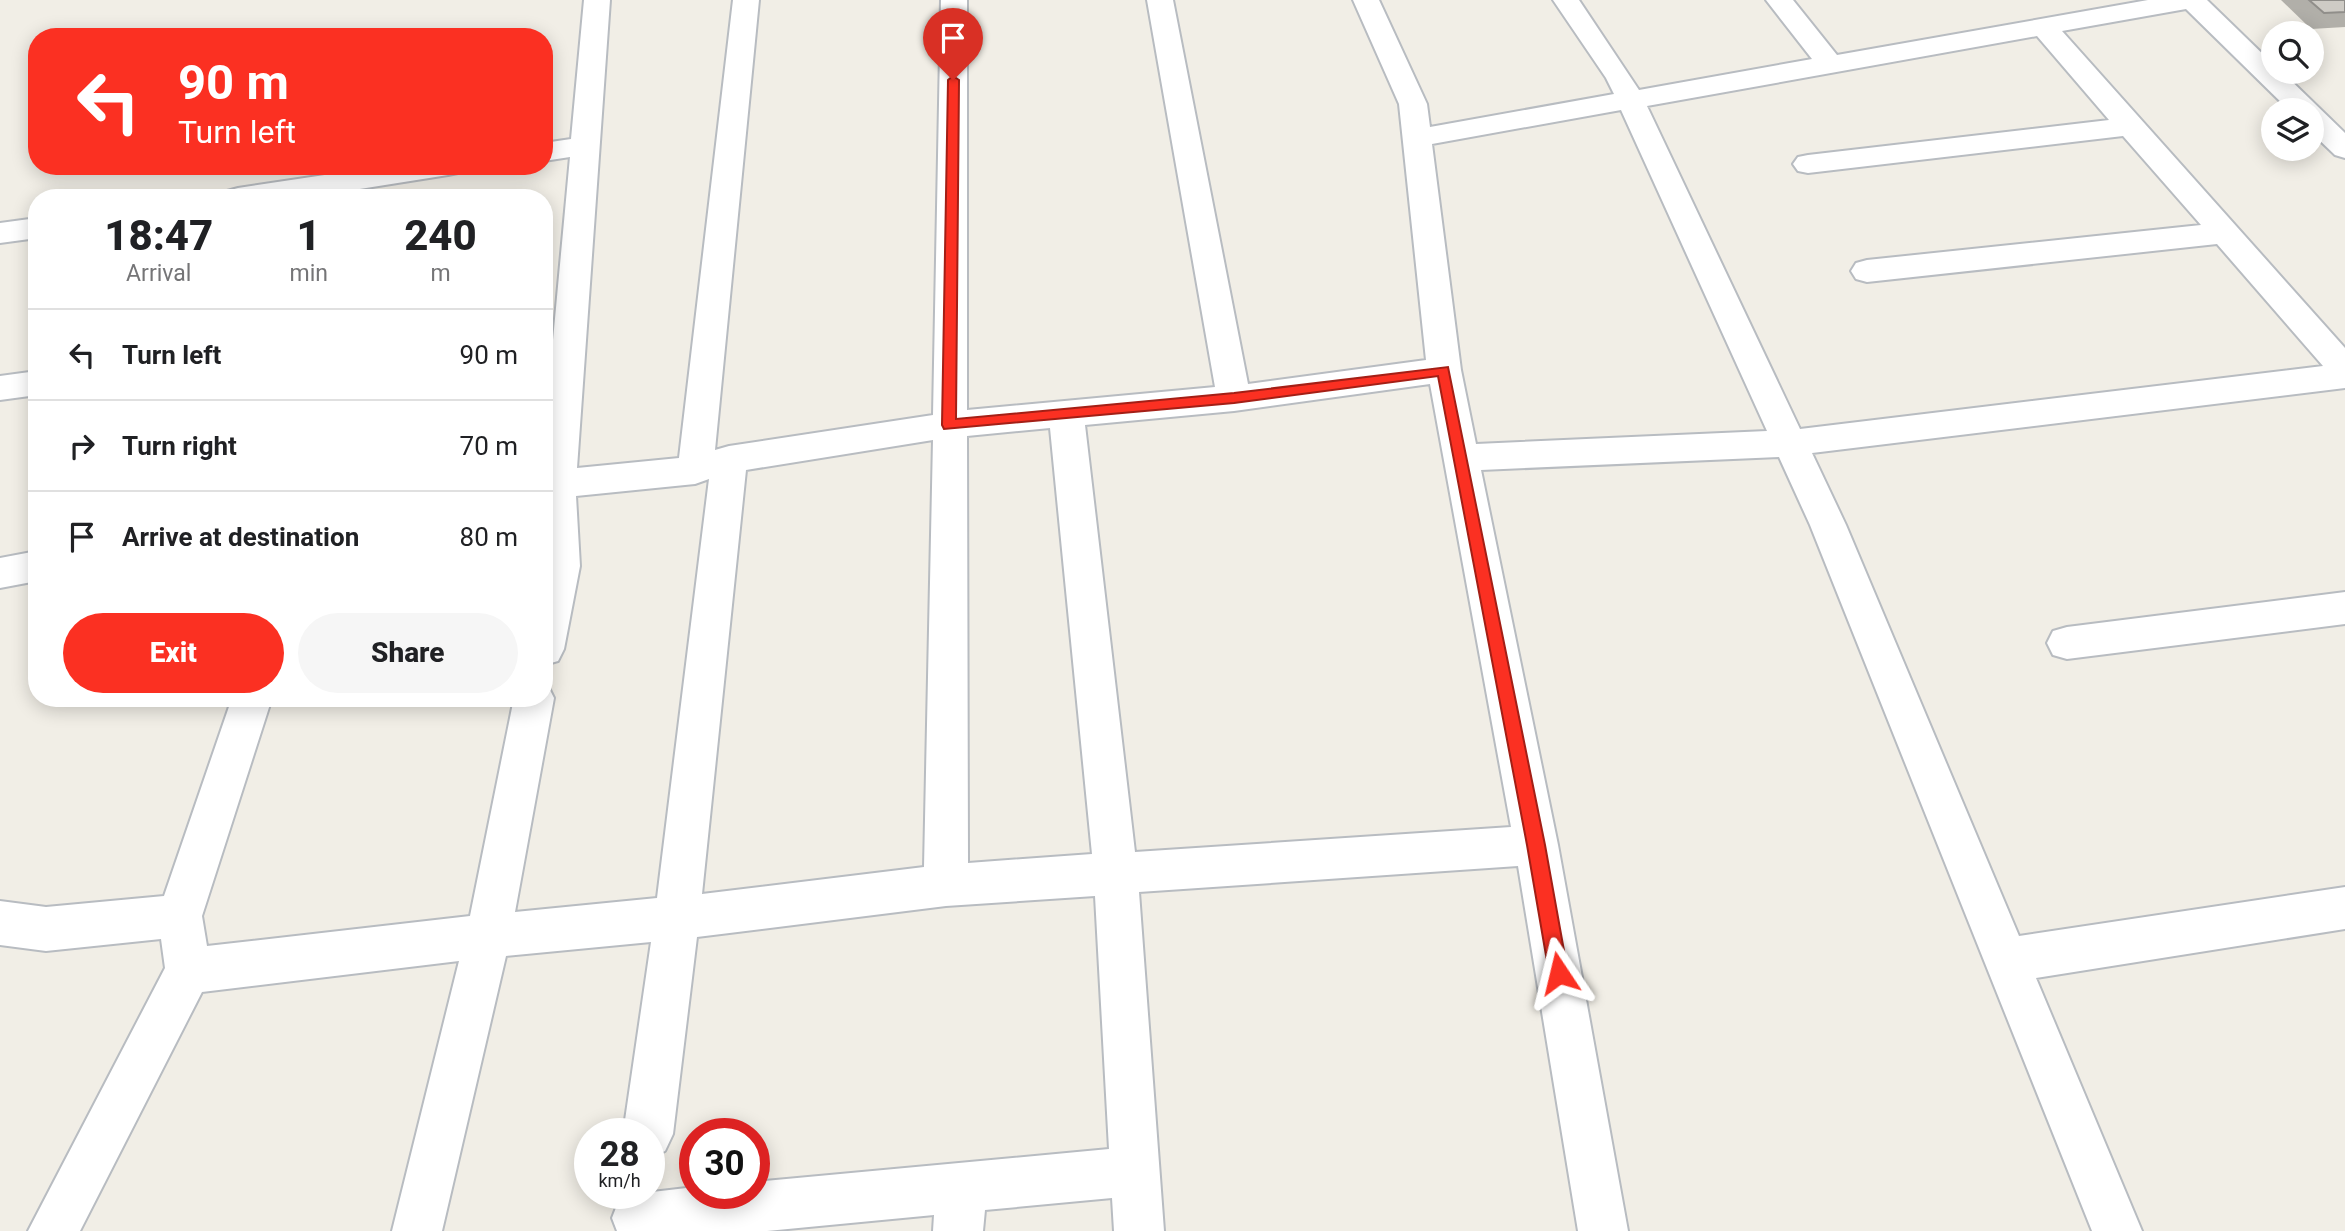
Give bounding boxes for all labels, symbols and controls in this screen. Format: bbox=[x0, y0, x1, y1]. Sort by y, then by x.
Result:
pin bbox=[923, 8, 983, 80]
icon: arrive bbox=[934, 19, 972, 57]
map controls bbox=[2261, 21, 2324, 161]
button: search bbox=[2261, 21, 2324, 84]
text: 90 m bbox=[178, 54, 289, 111]
icon: left bbox=[63, 56, 154, 147]
button: layers bbox=[2261, 98, 2324, 161]
text: Turn left bbox=[178, 113, 296, 151]
text: 18:47 bbox=[104, 211, 213, 260]
text: 1 bbox=[297, 211, 321, 260]
text: 240 bbox=[404, 211, 477, 260]
text: Arrival bbox=[126, 260, 191, 287]
text: min bbox=[289, 260, 328, 287]
text: m bbox=[430, 260, 451, 287]
icon: left bbox=[63, 336, 101, 374]
text: Turn left bbox=[122, 340, 221, 370]
text: 90 m bbox=[460, 340, 518, 370]
icon: right bbox=[63, 427, 101, 465]
text: Turn right bbox=[122, 431, 237, 461]
text: 70 m bbox=[460, 431, 518, 461]
icon: arrive bbox=[63, 518, 101, 556]
text: Arrive at destination bbox=[122, 522, 359, 552]
text: 80 m bbox=[460, 522, 518, 552]
button: Exit bbox=[63, 613, 284, 693]
button: Share bbox=[298, 613, 518, 693]
position arrow bbox=[1522, 936, 1596, 1010]
speed limit sign: 30 bbox=[679, 1118, 770, 1209]
text: 28 bbox=[599, 1134, 640, 1175]
text: km/h bbox=[598, 1170, 641, 1191]

